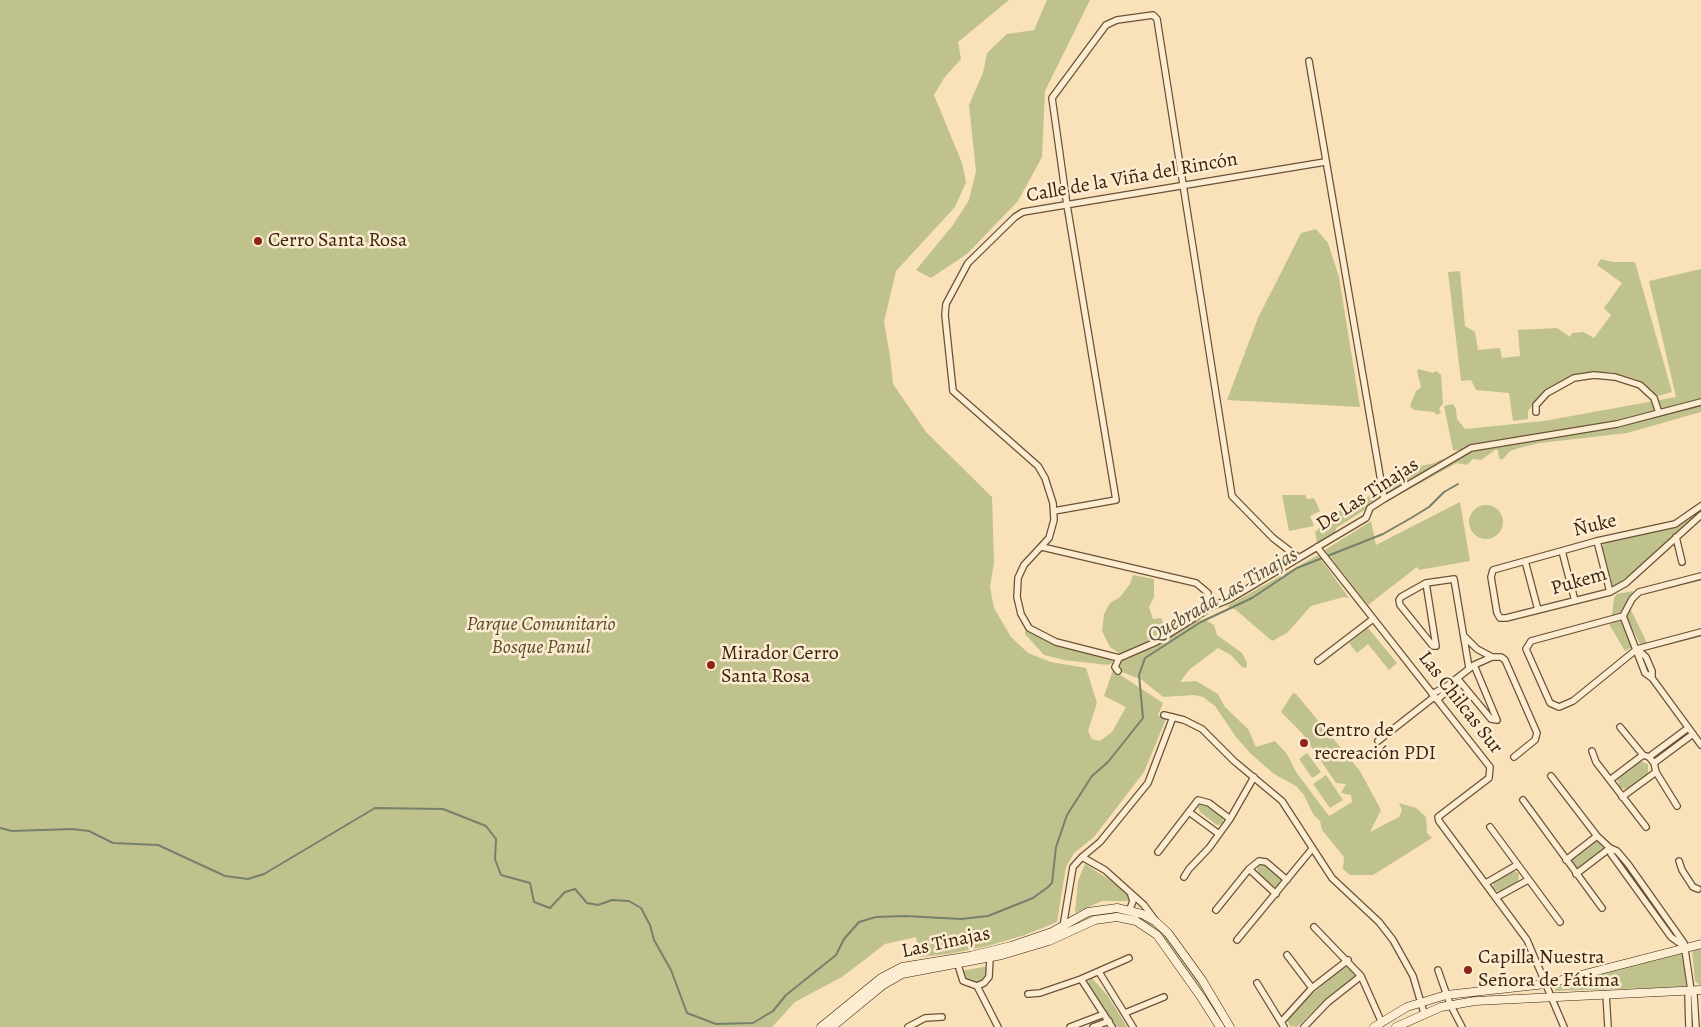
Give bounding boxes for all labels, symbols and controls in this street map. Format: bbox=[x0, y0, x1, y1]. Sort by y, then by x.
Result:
street label: Calle de la Viña del Rincón bbox=[1024, 148, 1240, 208]
place label: Cerro Santa Rosa bbox=[268, 229, 407, 253]
marker: Cerro Santa Rosa bbox=[252, 235, 264, 247]
street label: De Las Tinajas bbox=[1312, 453, 1424, 537]
street label: Ñuke bbox=[1571, 509, 1619, 543]
water label: Quebrada Las Tinajas bbox=[1143, 543, 1303, 649]
street label: Pukem bbox=[1548, 563, 1610, 601]
park label: Parque Comunitario Bosque Panul bbox=[466, 613, 616, 660]
place label: Mirador Cerro Santa Rosa bbox=[721, 642, 839, 689]
street label: Las Chilcas Sur bbox=[1412, 647, 1508, 759]
marker: Mirador Cerro Santa Rosa bbox=[705, 659, 717, 671]
place label: Centro de recreación PDI bbox=[1314, 719, 1436, 766]
marker: Centro de recreación PDI bbox=[1298, 737, 1310, 749]
street label: Las Tinajas bbox=[899, 922, 993, 964]
place label: Capilla Nuestra Señora de Fátima bbox=[1478, 946, 1620, 993]
marker: Capilla Nuestra Señora de Fátima bbox=[1462, 964, 1474, 976]

